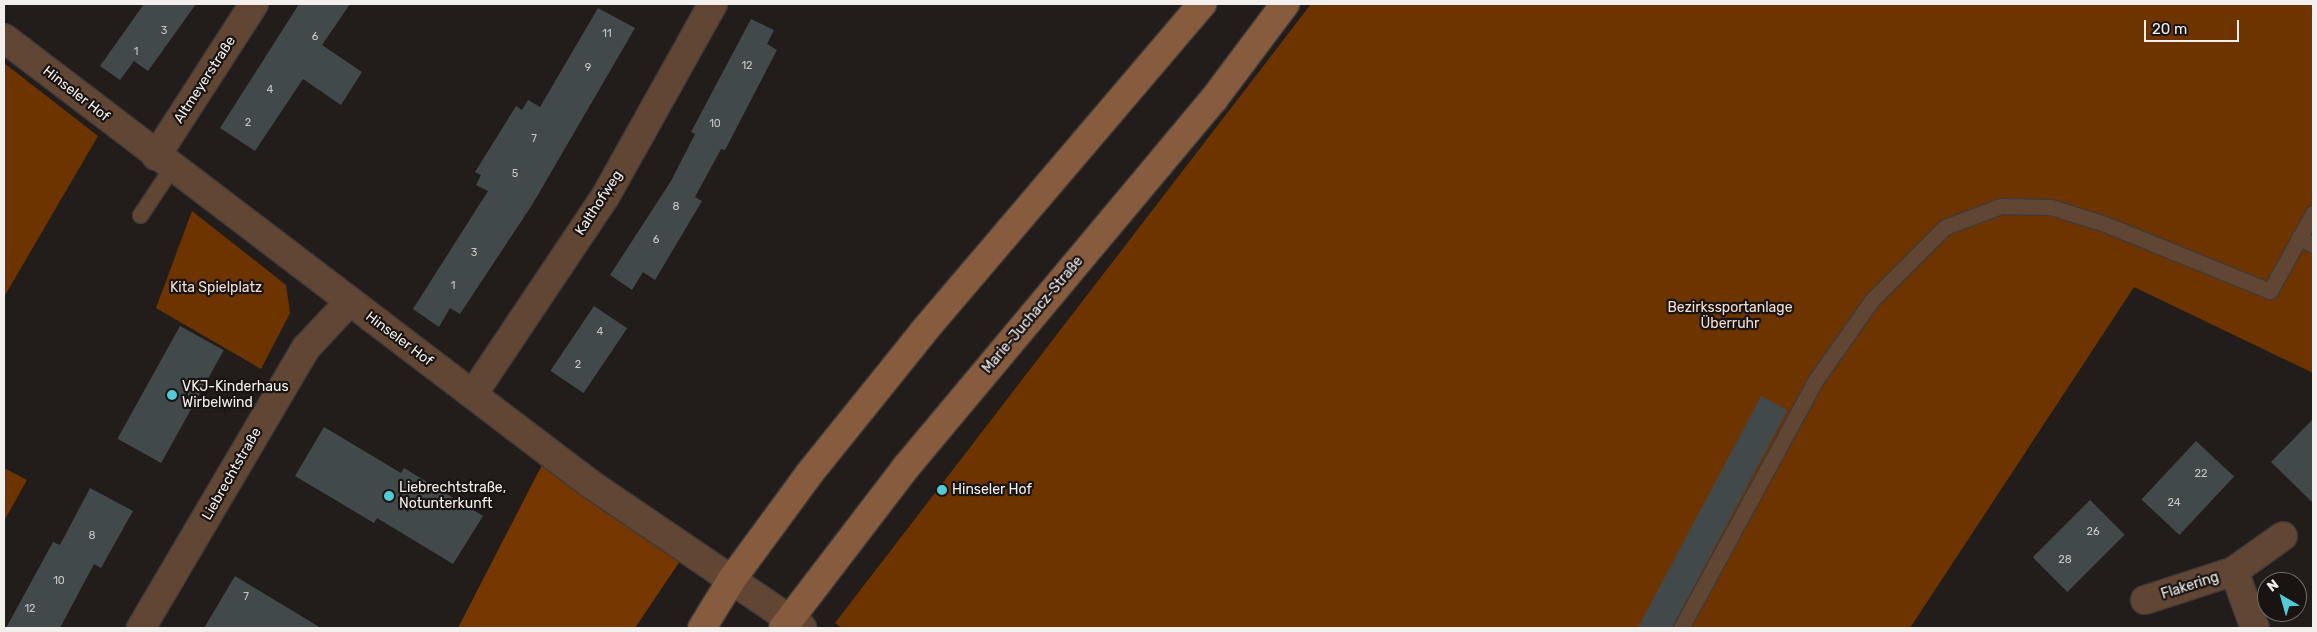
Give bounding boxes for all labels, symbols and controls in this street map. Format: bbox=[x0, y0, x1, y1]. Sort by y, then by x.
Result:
scale bar bbox=[2147, 10, 2242, 42]
text: 20 m bbox=[2152, 20, 2187, 38]
house number: 3 bbox=[161, 24, 167, 38]
house number: 11 bbox=[602, 27, 612, 41]
house number: 6 bbox=[312, 30, 318, 44]
street label: Altmeyerstraße bbox=[171, 33, 239, 127]
house number: 1 bbox=[134, 45, 138, 59]
house number: 12 bbox=[741, 59, 753, 73]
house number: 9 bbox=[585, 61, 591, 75]
street label: Hinseler Hof bbox=[39, 63, 113, 125]
house number: 4 bbox=[267, 83, 273, 97]
house number: 2 bbox=[245, 116, 251, 130]
house number: 10 bbox=[709, 117, 721, 131]
house number: 7 bbox=[531, 132, 537, 146]
house number: 5 bbox=[512, 167, 518, 181]
street label: Kalthofweg bbox=[572, 167, 626, 239]
house number: 8 bbox=[673, 200, 679, 214]
house number: 6 bbox=[653, 233, 659, 247]
house number: 3 bbox=[471, 246, 477, 260]
street label: Marie-Juchacz-Straße bbox=[979, 253, 1087, 377]
house number: 1 bbox=[451, 279, 455, 293]
park label: Kita Spielplatz bbox=[170, 280, 262, 296]
park label: Bezirkssportanlage Überruhr bbox=[1667, 300, 1793, 332]
street label: Hinseler Hof bbox=[362, 308, 436, 370]
house number: 4 bbox=[597, 325, 603, 339]
house number: 2 bbox=[575, 358, 581, 372]
place label: VKJ-Kinderhaus Wirbelwind bbox=[182, 379, 289, 412]
marker: VKJ-Kinderhaus Wirbelwind bbox=[166, 389, 178, 401]
street label: Liebrechtstraße bbox=[199, 425, 265, 523]
house number: 22 bbox=[2195, 467, 2207, 481]
place label: Liebrechtstraße, Notunterkunft bbox=[399, 480, 506, 512]
place label: Hinseler Hof bbox=[952, 482, 1032, 498]
marker: Hinseler Hof bbox=[936, 484, 948, 496]
marker: Liebrechtstraße, Notunterkunft bbox=[383, 490, 395, 502]
house number: 24 bbox=[2167, 496, 2181, 510]
house number: 26 bbox=[2086, 525, 2100, 539]
house number: 8 bbox=[89, 529, 95, 543]
house number: 28 bbox=[2058, 553, 2072, 567]
street label: Flakering bbox=[2159, 569, 2221, 603]
north arrow bbox=[2257, 572, 2307, 622]
house number: 10 bbox=[53, 574, 65, 588]
text: N bbox=[2264, 576, 2282, 595]
house number: 7 bbox=[243, 590, 249, 604]
house number: 12 bbox=[24, 602, 36, 616]

